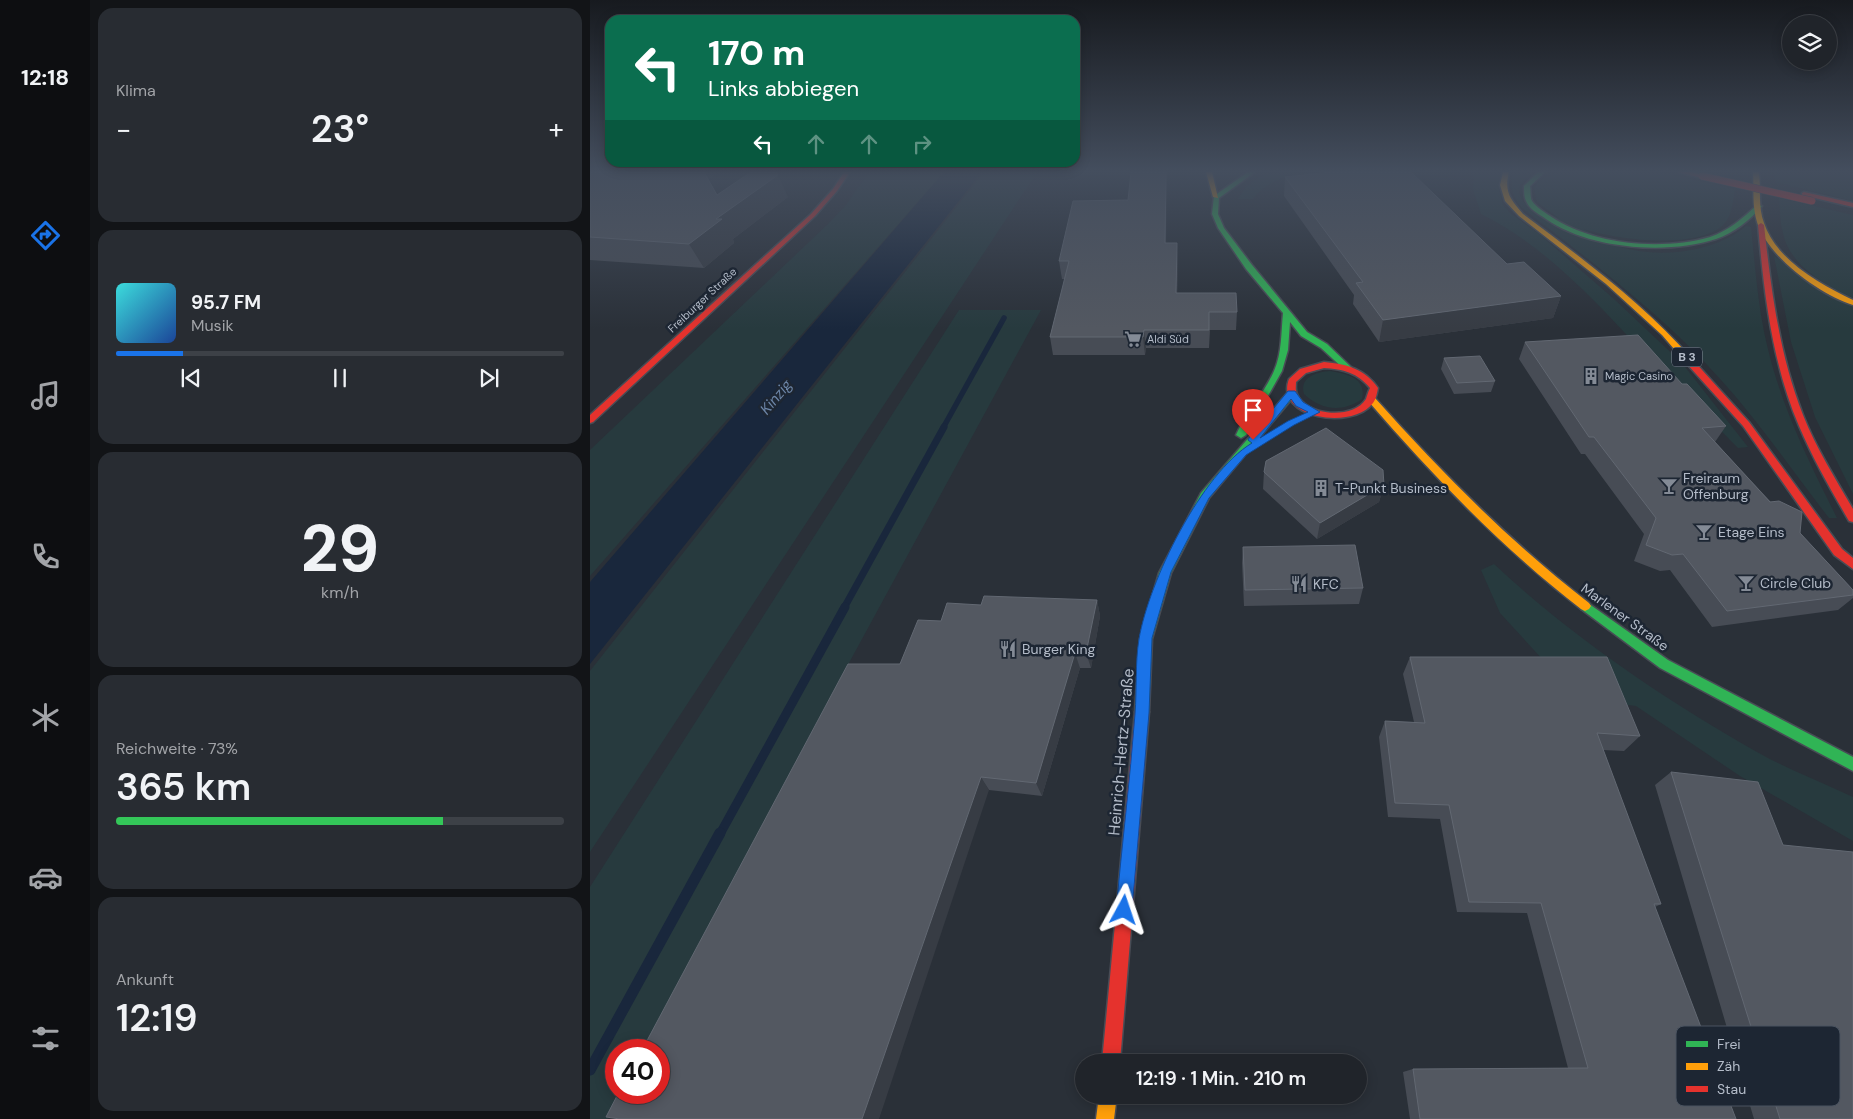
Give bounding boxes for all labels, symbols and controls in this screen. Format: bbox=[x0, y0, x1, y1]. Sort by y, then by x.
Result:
map controls bbox=[1782, 15, 1837, 70]
button: layers bbox=[1782, 15, 1837, 70]
text: 170 m bbox=[708, 30, 805, 76]
icon: left bbox=[625, 35, 690, 100]
text: 12:18 bbox=[21, 63, 69, 92]
text: Links abbiegen bbox=[708, 74, 859, 103]
text: Klima bbox=[116, 80, 156, 101]
text: 23° bbox=[311, 104, 369, 154]
text: − bbox=[116, 111, 131, 148]
text: + bbox=[549, 111, 564, 148]
icon: left bbox=[749, 130, 777, 158]
icon: ahead bbox=[802, 130, 830, 158]
icon: ahead bbox=[855, 130, 883, 158]
icon: right bbox=[908, 130, 936, 158]
icon: directions bbox=[28, 218, 63, 253]
street label: Freiburger Straße bbox=[665, 265, 739, 335]
text: 95.7 FM bbox=[191, 290, 261, 315]
text: Musik bbox=[191, 315, 234, 336]
supermarket icon: Aldi Süd bbox=[1123, 329, 1143, 349]
place label: Aldi Süd bbox=[1147, 332, 1189, 346]
road number: B 3 bbox=[1672, 348, 1702, 367]
icon: previous bbox=[177, 364, 205, 392]
icon: pause bbox=[326, 364, 354, 392]
icon: next bbox=[475, 364, 503, 392]
building icon: Magic Casino bbox=[1581, 366, 1601, 386]
place label: Magic Casino bbox=[1605, 369, 1673, 383]
water label: Kinzig bbox=[756, 375, 797, 419]
icon: music bbox=[28, 378, 63, 413]
pin bbox=[1232, 389, 1274, 440]
icon: arrive bbox=[1239, 396, 1267, 424]
place label: Freiraum Offenburg bbox=[1683, 469, 1749, 503]
bar icon: Freiraum Offenburg bbox=[1659, 476, 1679, 496]
building icon: T-Punkt Business bbox=[1311, 478, 1331, 498]
place label: T-Punkt Business bbox=[1335, 479, 1447, 497]
text: 29 bbox=[301, 507, 379, 591]
bar icon: Etage Eins bbox=[1694, 522, 1714, 542]
place label: Etage Eins bbox=[1718, 523, 1785, 541]
icon: phone bbox=[28, 539, 63, 574]
bar icon: Circle Club bbox=[1736, 573, 1756, 593]
restaurant icon: KFC bbox=[1289, 574, 1309, 594]
place label: Circle Club bbox=[1760, 574, 1831, 592]
place label: KFC bbox=[1313, 575, 1339, 593]
street label: Marlener Straße bbox=[1578, 579, 1672, 655]
text: km/h bbox=[321, 582, 359, 603]
restaurant icon: Burger King bbox=[998, 639, 1018, 659]
place label: Burger King bbox=[1022, 640, 1095, 658]
street label: Heinrich-Hertz-Straße bbox=[1103, 668, 1139, 836]
icon: climate bbox=[28, 700, 63, 735]
text: Reichweite · 73% bbox=[116, 738, 238, 759]
text: 365 km bbox=[116, 762, 251, 812]
icon: car bbox=[28, 860, 63, 895]
position arrow bbox=[1097, 883, 1149, 935]
text: Ankunft bbox=[116, 969, 174, 990]
text: 12:19 bbox=[116, 993, 198, 1043]
icon: filters bbox=[28, 1021, 63, 1056]
legend bbox=[1676, 1026, 1840, 1106]
text: Frei bbox=[1717, 1035, 1741, 1053]
speed limit sign: 40 bbox=[605, 1039, 670, 1104]
text: Zäh bbox=[1717, 1057, 1740, 1075]
text: 12:19 · 1 Min. · 210 m bbox=[1136, 1066, 1306, 1091]
text: Stau bbox=[1717, 1080, 1746, 1098]

